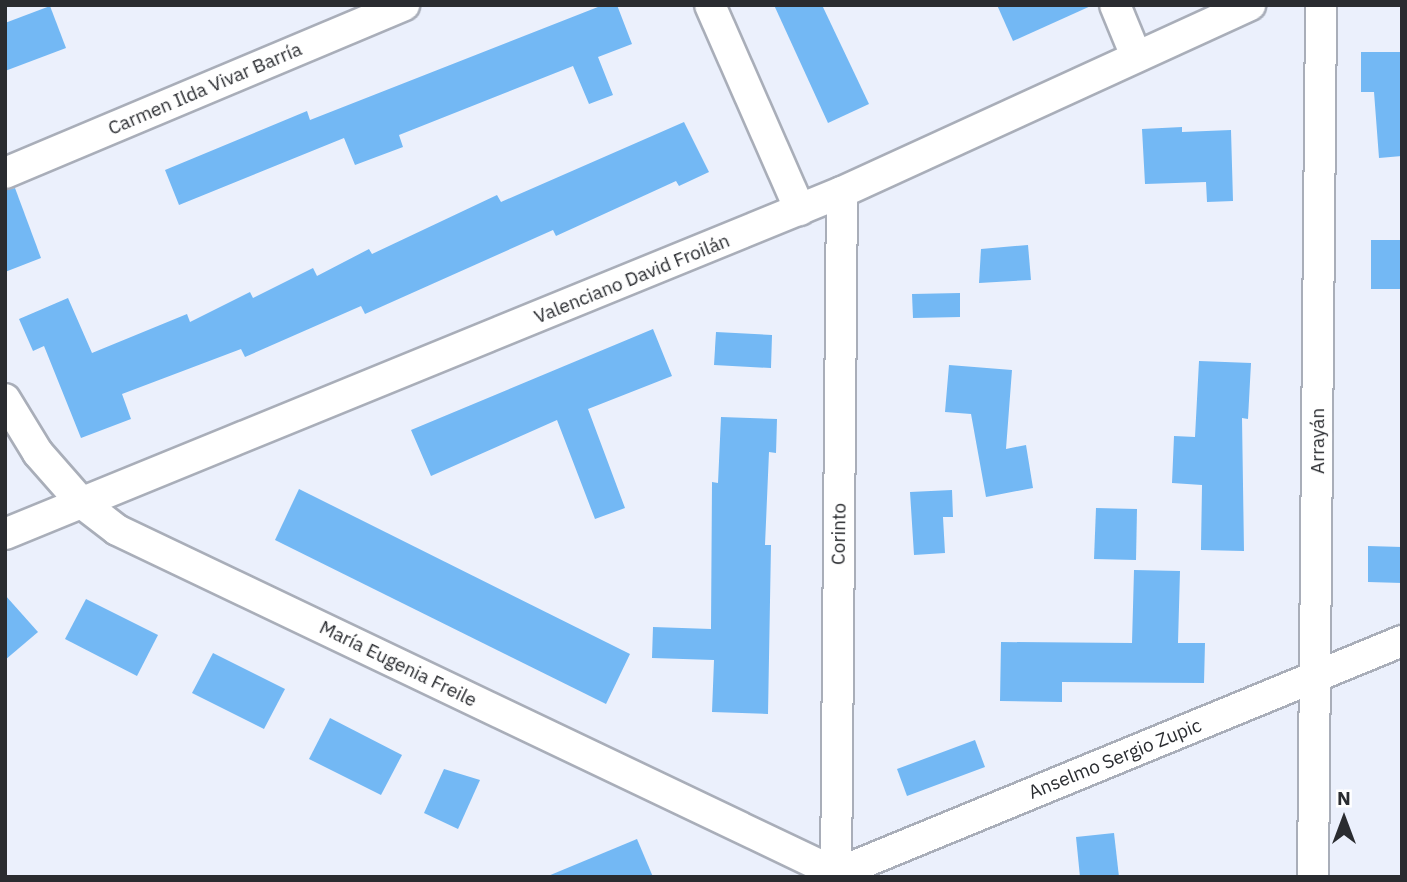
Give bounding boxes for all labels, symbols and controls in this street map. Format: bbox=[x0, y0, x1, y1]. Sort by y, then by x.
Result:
street label: Carmen Ilda Vivar Barría bbox=[105, 38, 305, 140]
street label: Valenciano David Froilán bbox=[531, 229, 733, 329]
street label: Arrayán bbox=[1307, 408, 1329, 474]
street label: Corinto bbox=[827, 503, 851, 565]
street label: María Eugenia Freile bbox=[316, 616, 480, 712]
street label: Anselmo Sergio Zupic bbox=[1025, 714, 1205, 804]
north arrow bbox=[1309, 784, 1379, 854]
text: N bbox=[1337, 786, 1351, 810]

